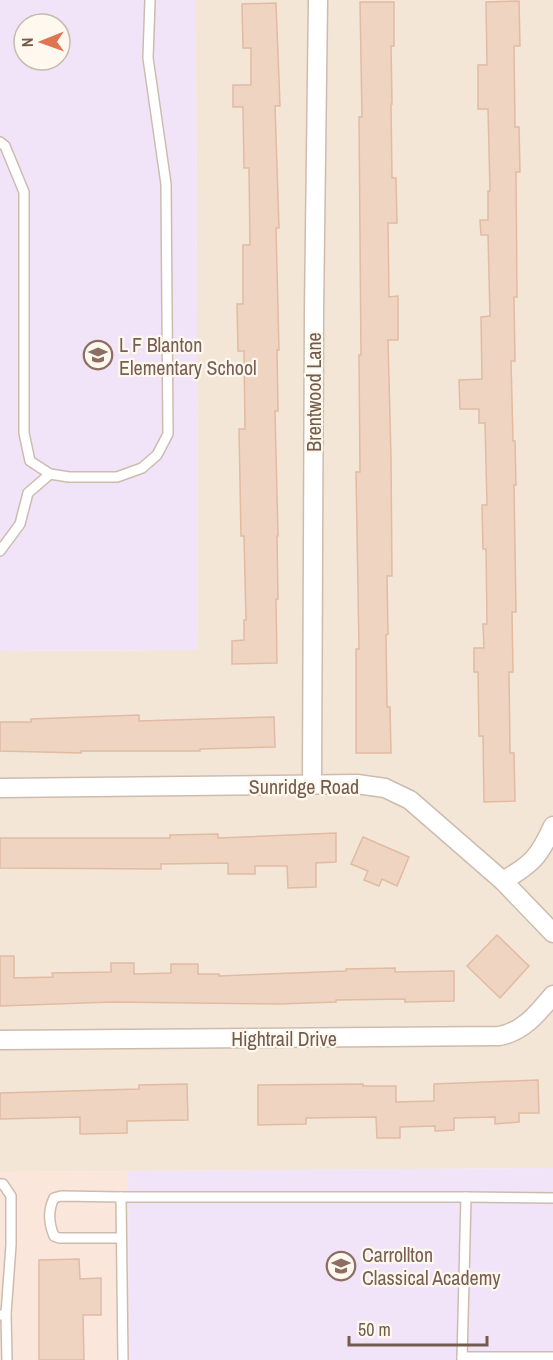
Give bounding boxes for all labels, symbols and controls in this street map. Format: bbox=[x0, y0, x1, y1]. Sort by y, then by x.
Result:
north arrow bbox=[12, 12, 72, 72]
text: N bbox=[16, 37, 38, 47]
place label: L F Blanton Elementary School bbox=[119, 331, 257, 381]
street label: Brentwood Lane bbox=[300, 332, 327, 452]
school or university icon: L F Blanton Elementary School bbox=[82, 339, 114, 371]
street label: Sunridge Road bbox=[249, 773, 359, 800]
street label: Hightrail Drive bbox=[231, 1025, 337, 1052]
place label: Carrollton Classical Academy bbox=[362, 1241, 501, 1291]
school or university icon: Carrollton Classical Academy bbox=[325, 1250, 357, 1282]
scale bar bbox=[349, 1309, 487, 1347]
text: 50 m bbox=[358, 1317, 391, 1342]

